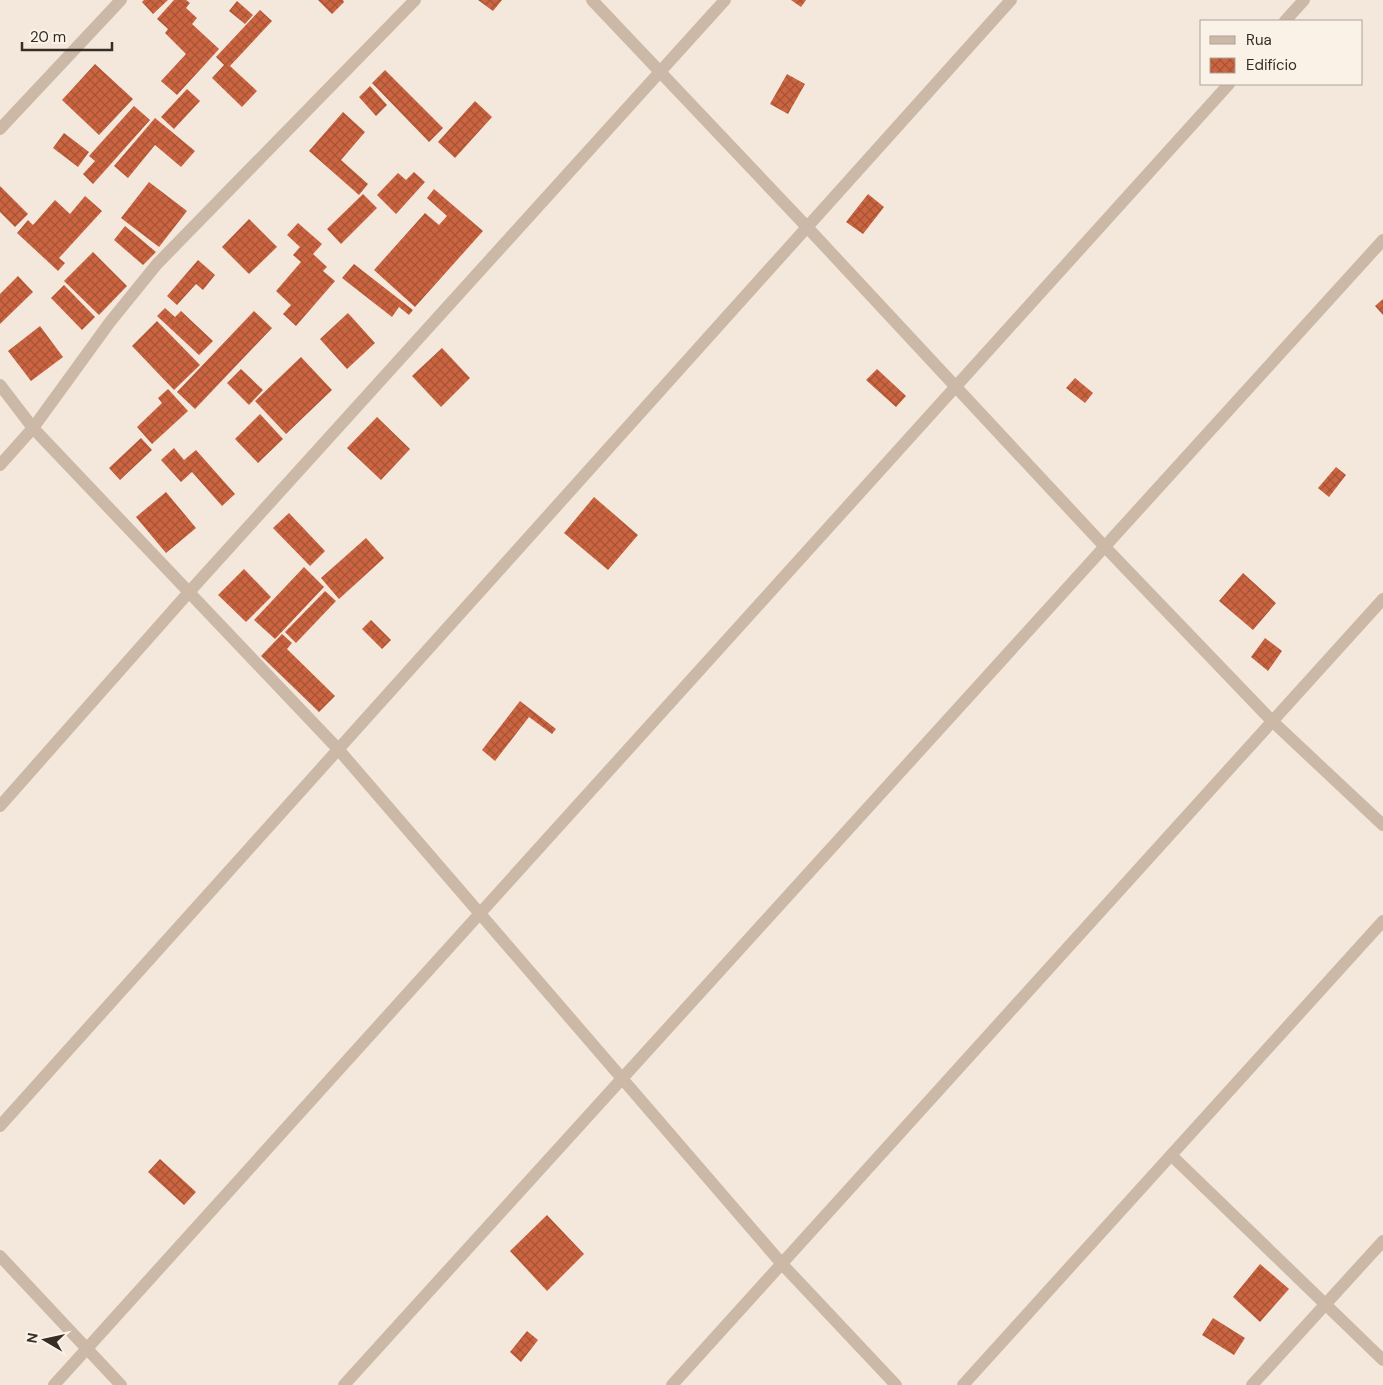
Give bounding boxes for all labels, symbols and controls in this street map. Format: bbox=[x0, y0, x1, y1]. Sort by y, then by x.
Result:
scale bar bbox=[22, 20, 112, 52]
legend bbox=[1200, 20, 1363, 85]
text: 20 m bbox=[30, 27, 66, 47]
text: Rua bbox=[1246, 30, 1272, 50]
text: Edifício bbox=[1246, 55, 1297, 75]
north arrow bbox=[20, 1315, 70, 1365]
text: N bbox=[22, 1332, 42, 1344]

